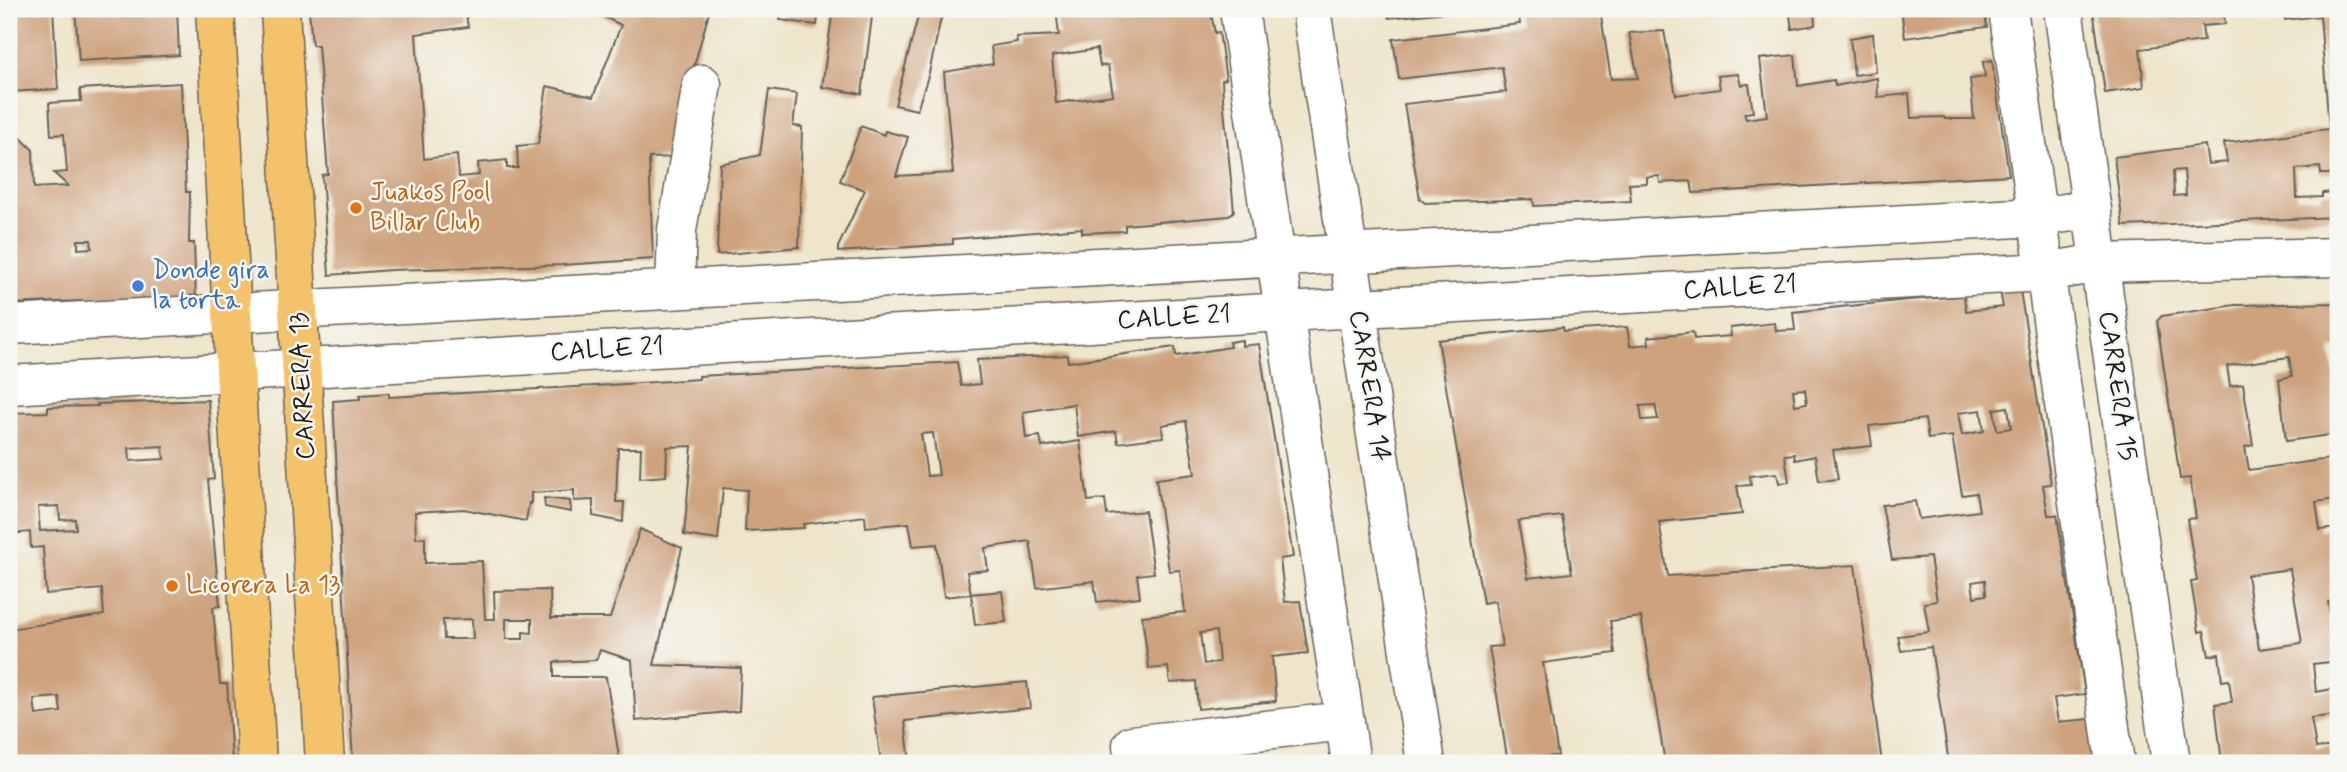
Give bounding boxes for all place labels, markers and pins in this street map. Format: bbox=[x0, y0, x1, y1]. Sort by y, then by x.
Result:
place label: Juakos Pool Billar Club bbox=[370, 176, 491, 240]
marker: Juakos Pool Billar Club bbox=[348, 200, 364, 216]
place label: Donde gira la torta bbox=[152, 254, 270, 318]
marker: Donde gira la torta bbox=[130, 278, 146, 294]
place label: Licorera La 13 bbox=[186, 569, 340, 603]
marker: Licorera La 13 bbox=[164, 578, 180, 594]

